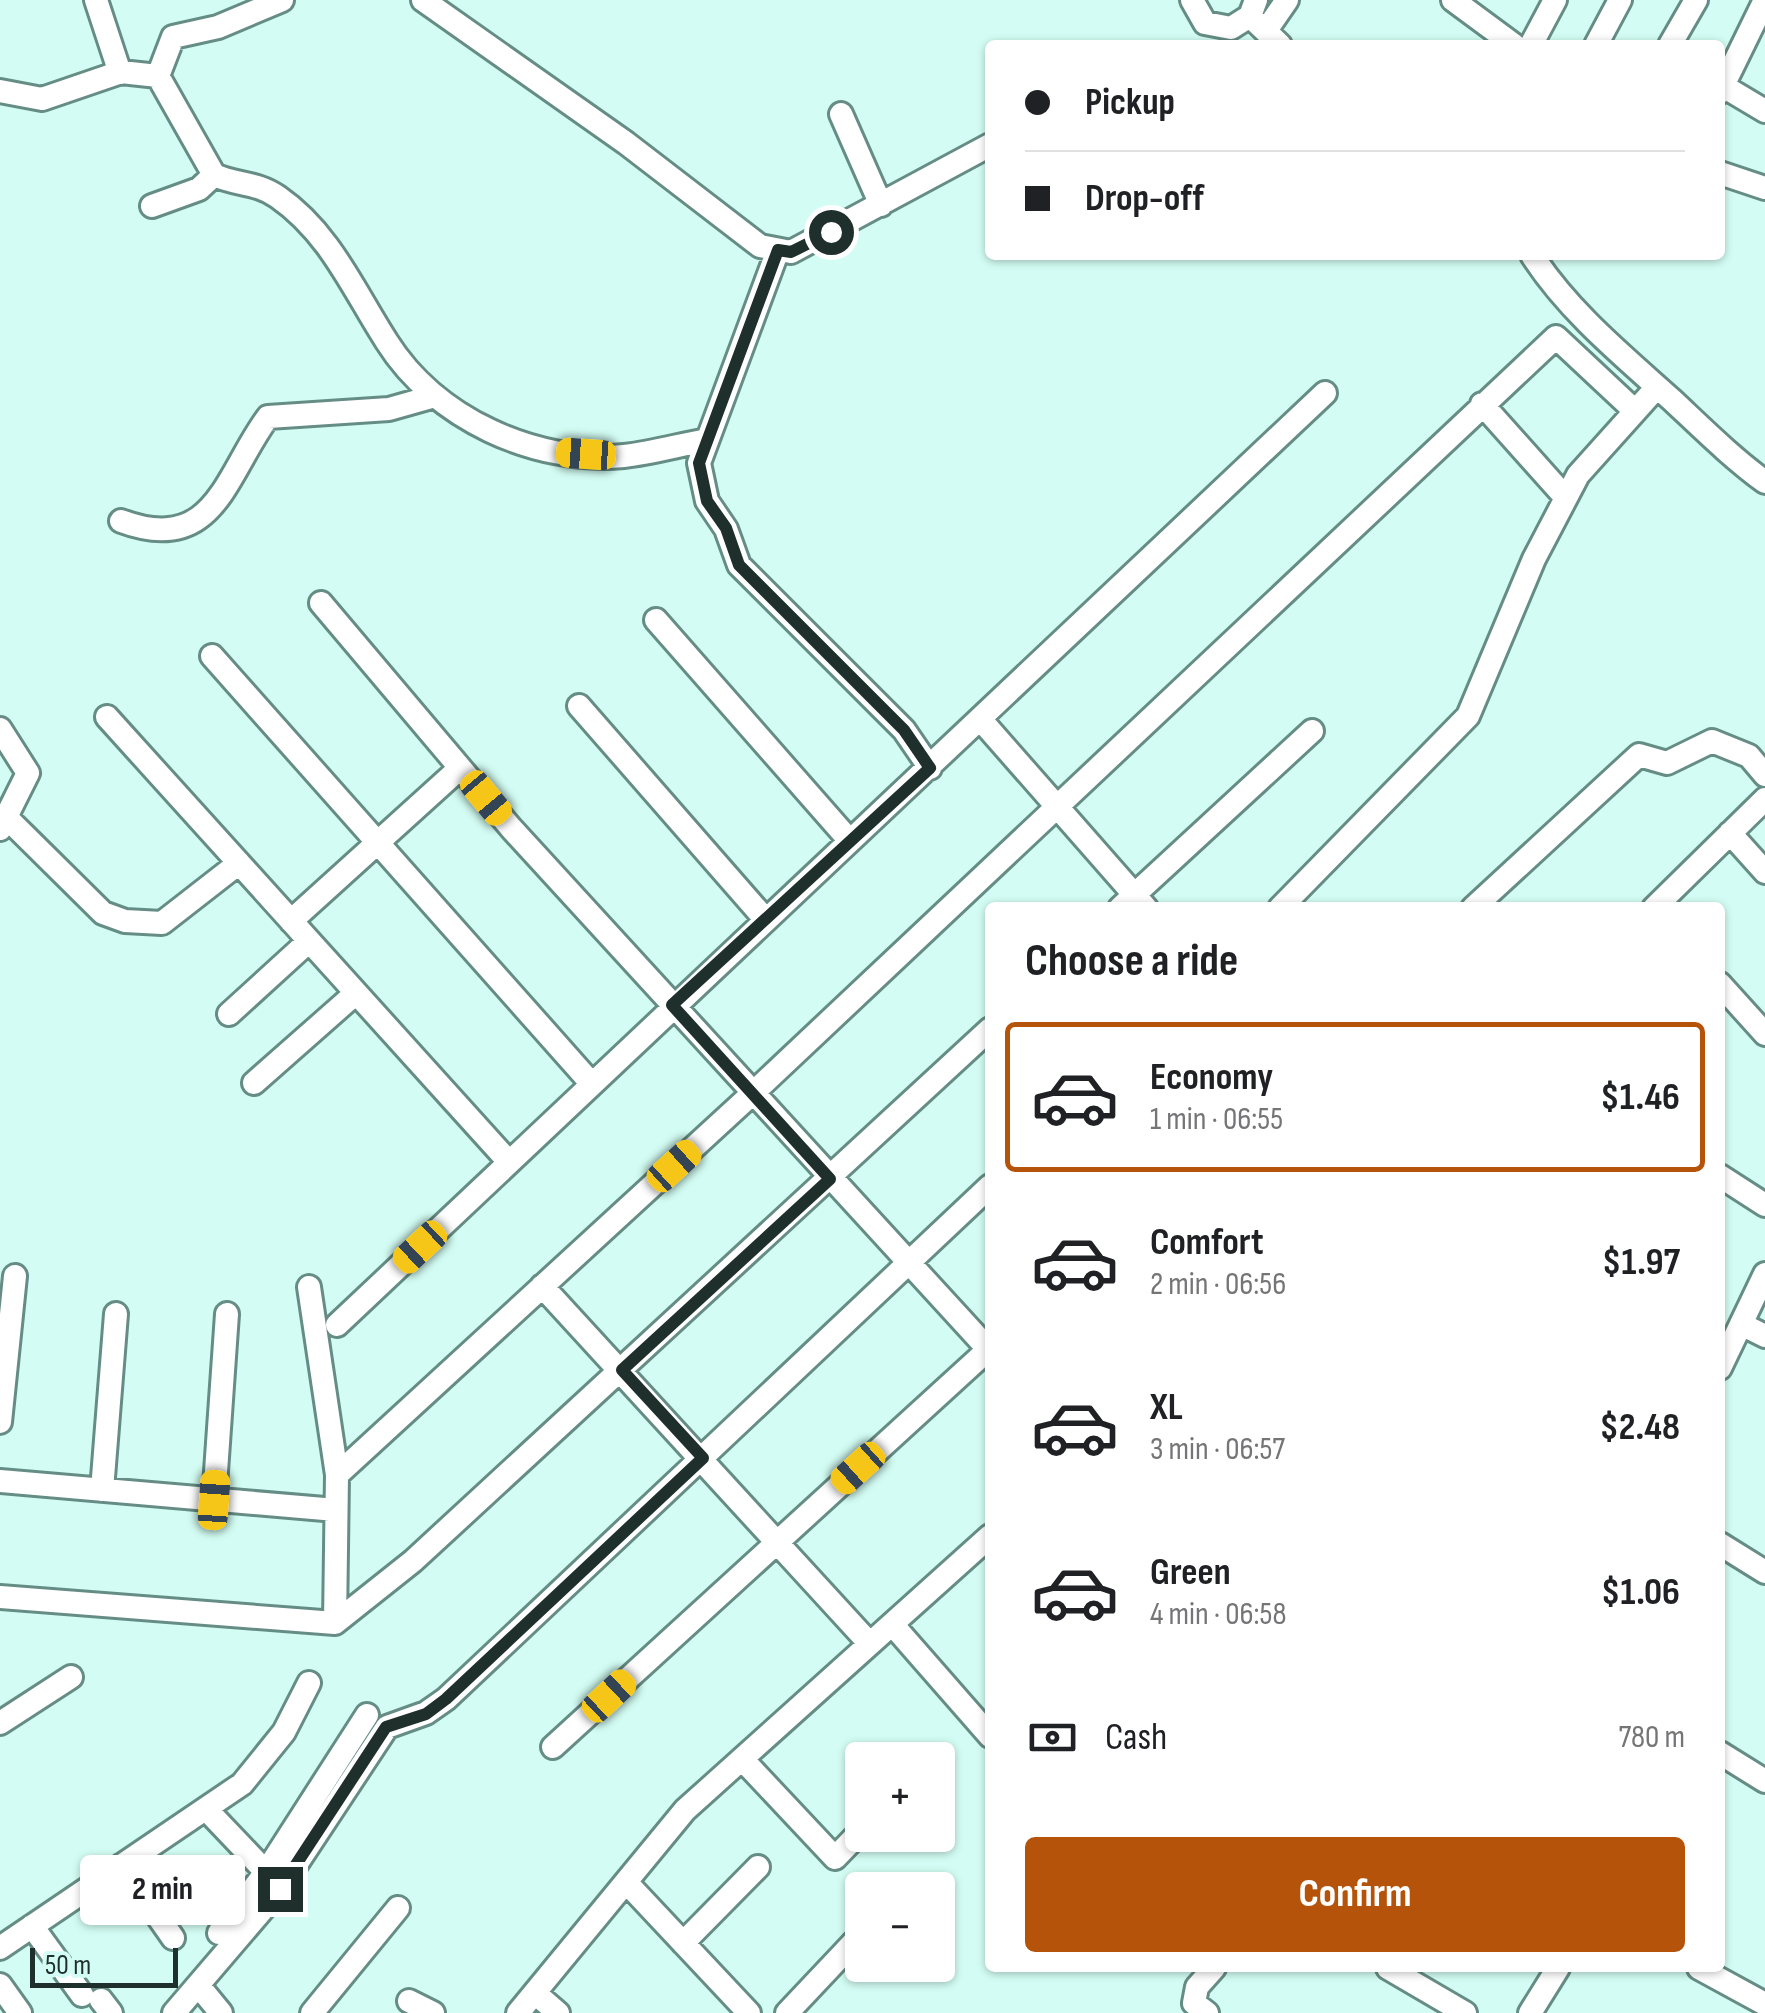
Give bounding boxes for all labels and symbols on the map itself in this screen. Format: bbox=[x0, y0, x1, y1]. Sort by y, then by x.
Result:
route start bbox=[809, 210, 854, 255]
car bbox=[555, 437, 617, 471]
car bbox=[455, 765, 517, 831]
car bbox=[642, 1135, 706, 1197]
car bbox=[388, 1216, 452, 1278]
car bbox=[826, 1437, 890, 1499]
car bbox=[197, 1469, 231, 1531]
car bbox=[577, 1665, 641, 1727]
callout: 2 min bbox=[80, 1854, 245, 1924]
route end bbox=[258, 1867, 303, 1912]
scale bar bbox=[30, 1943, 178, 1988]

